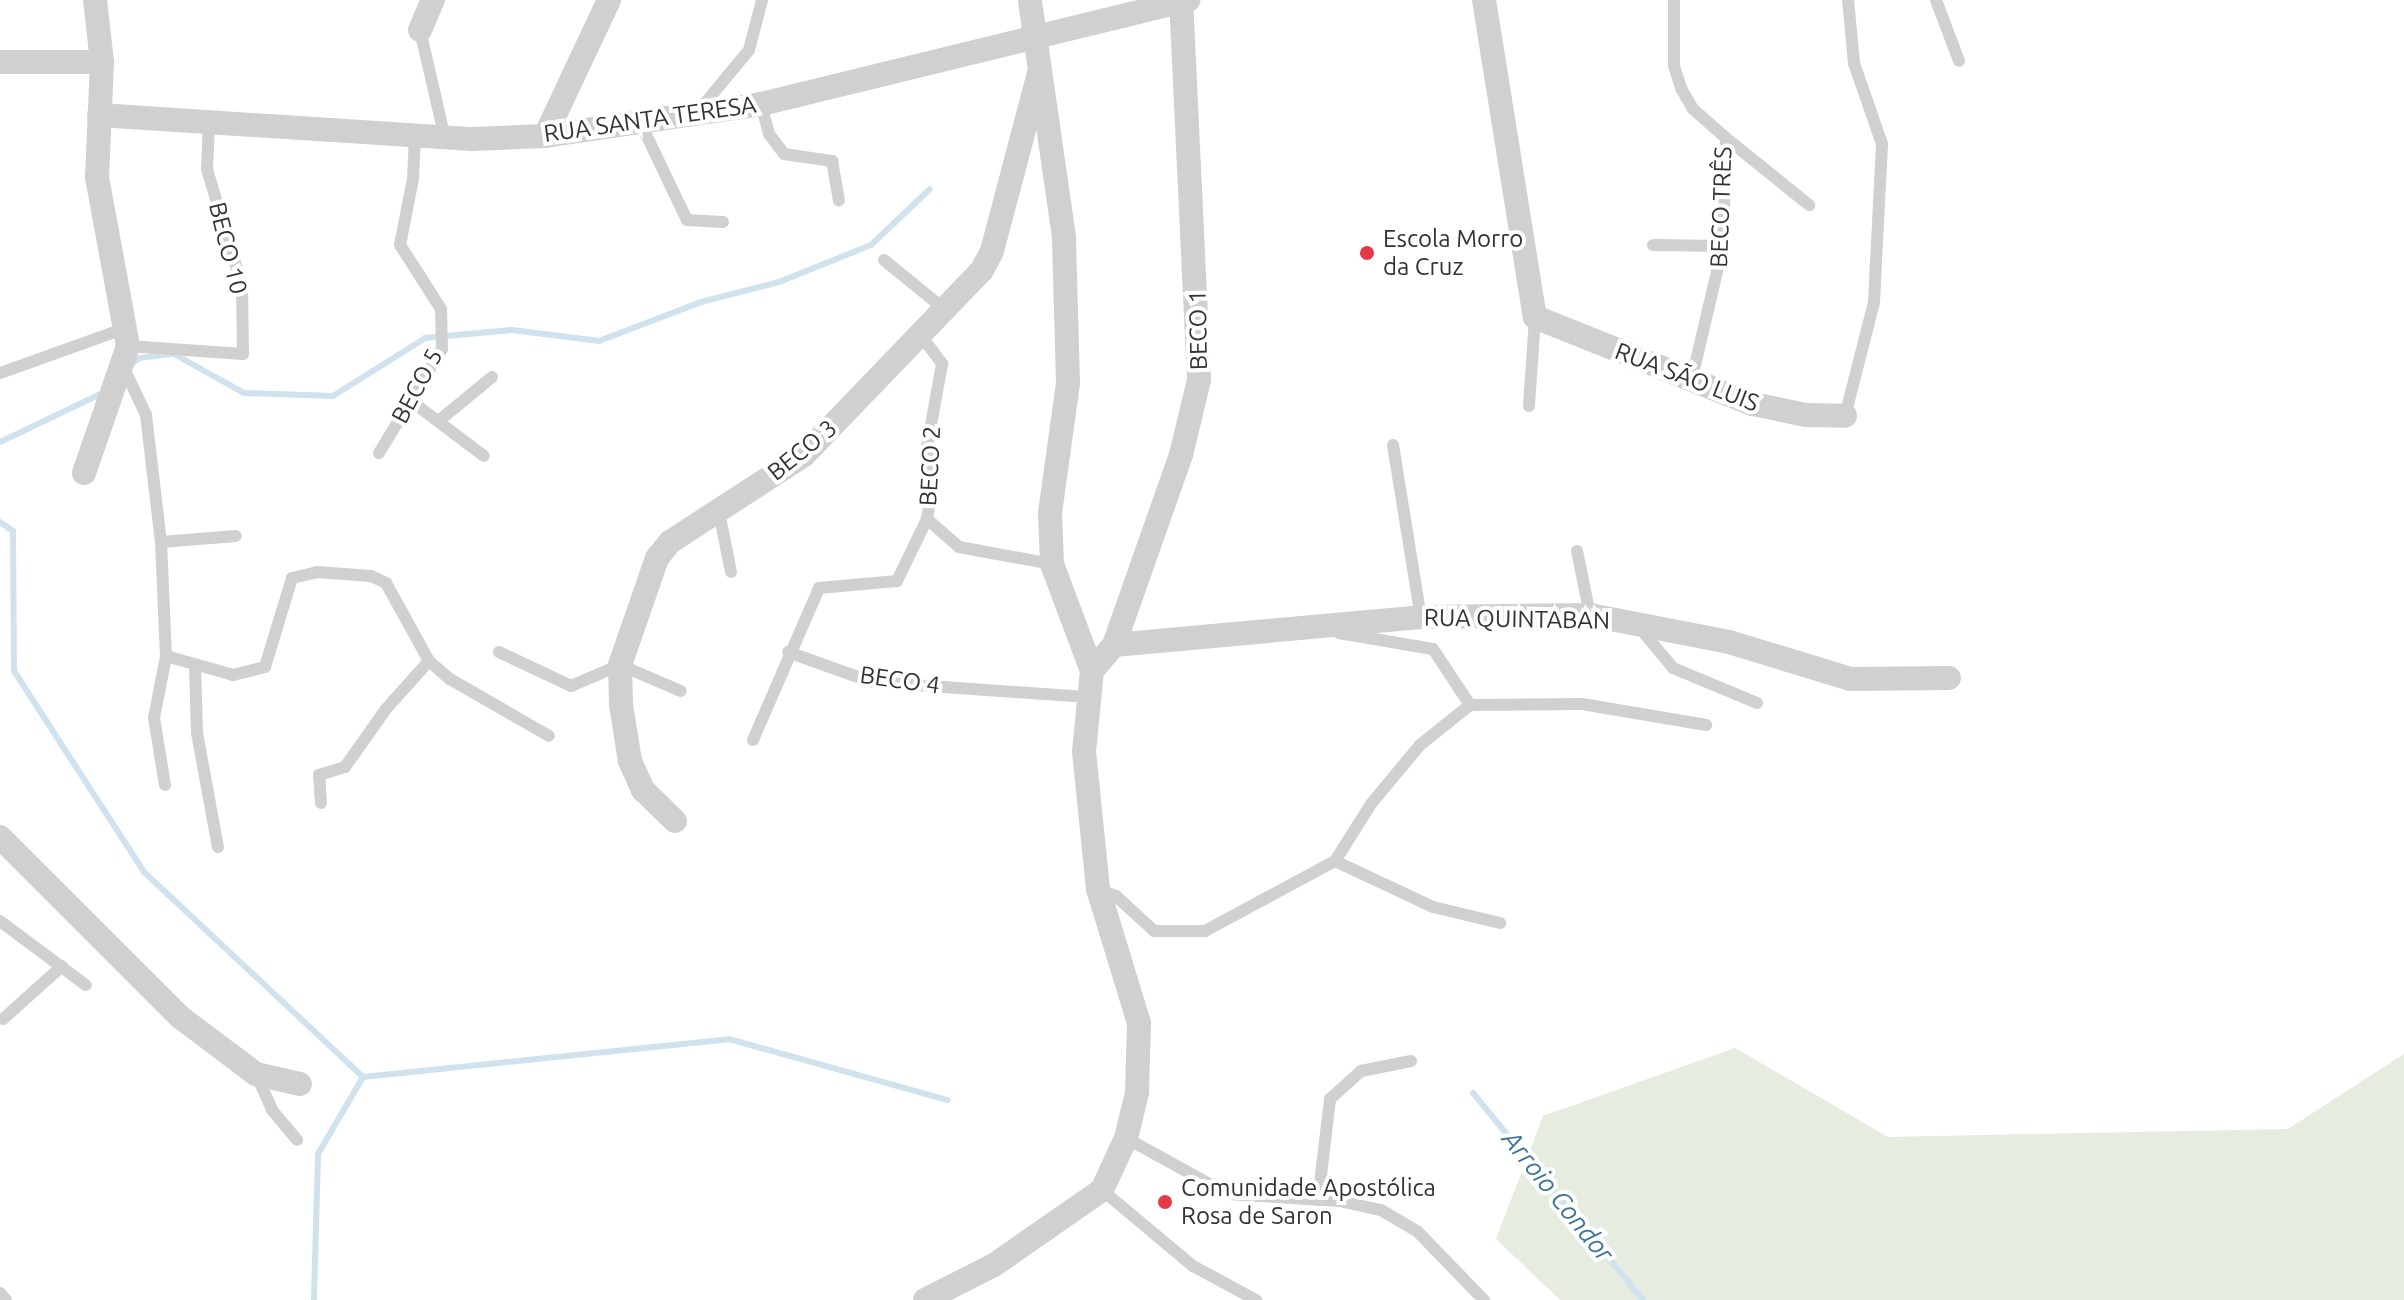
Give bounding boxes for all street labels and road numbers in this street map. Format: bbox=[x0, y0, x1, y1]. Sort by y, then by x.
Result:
street label: RUA SANTA TERESA bbox=[542, 90, 758, 148]
street label: BECO TRÊS bbox=[1704, 146, 1738, 268]
street label: BECO 10 bbox=[203, 199, 253, 297]
street label: BECO 1 bbox=[1183, 290, 1213, 370]
street label: RUA SÃO LUIS bbox=[1611, 336, 1763, 418]
street label: BECO 5 bbox=[385, 344, 449, 428]
street label: BECO 3 bbox=[762, 413, 842, 487]
street label: BECO 2 bbox=[914, 425, 946, 507]
street label: RUA QUINTABAN bbox=[1424, 603, 1610, 635]
street label: BECO 4 bbox=[858, 660, 942, 700]

